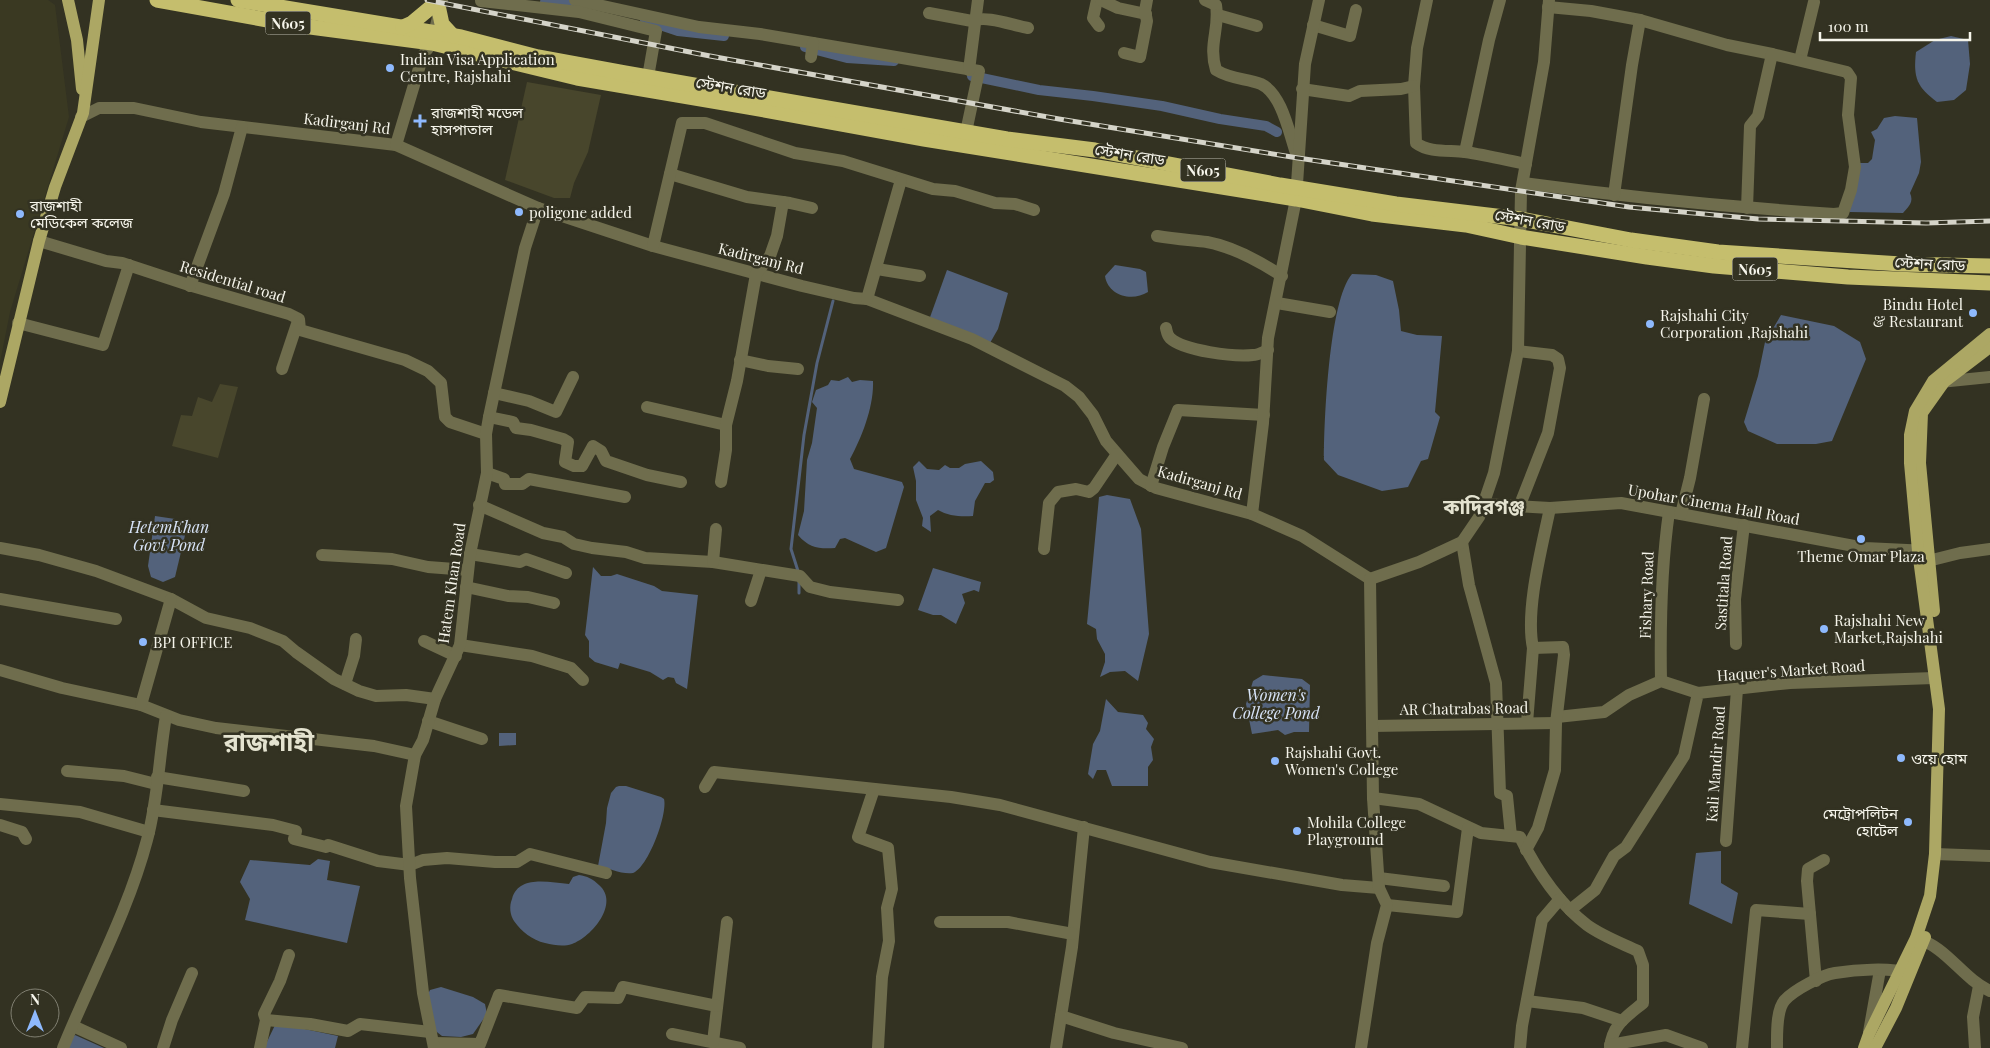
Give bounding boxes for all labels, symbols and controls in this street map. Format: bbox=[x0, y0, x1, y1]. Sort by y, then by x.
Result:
scale bar bbox=[1820, 10, 1970, 42]
road number: N605 bbox=[266, 12, 310, 34]
text: 100 m bbox=[1828, 16, 1869, 36]
place label: Indian Visa Application Centre, Rajshahi bbox=[400, 49, 555, 86]
marker: Indian Visa Application Centre, Rajshahi bbox=[384, 62, 396, 74]
street label: স্টেশন রোড bbox=[694, 72, 768, 102]
place label: রাজশাহী মডেল হাসপাতাল bbox=[430, 102, 524, 139]
street label: Kadirganj Rd bbox=[302, 108, 392, 138]
marker: রাজশাহী মডেল হাসপাতাল bbox=[413, 114, 427, 128]
street label: স্টেশন রোড bbox=[1093, 139, 1167, 169]
road number: N605 bbox=[1180, 158, 1226, 182]
place label: রাজশাহী মেডিকেল কলেজ bbox=[29, 195, 134, 232]
place label: poligone added bbox=[529, 202, 632, 222]
street label: স্টেশন রোড bbox=[1493, 204, 1567, 236]
marker: poligone added bbox=[513, 206, 525, 218]
marker: রাজশাহী মেডিকেল কলেজ bbox=[14, 208, 26, 220]
street label: Kadirganj Rd bbox=[716, 238, 806, 278]
street label: স্টেশন রোড bbox=[1894, 251, 1966, 275]
street label: Residential road bbox=[178, 255, 289, 307]
road number: N605 bbox=[1732, 258, 1778, 280]
place label: Bindu Hotel & Restaurant bbox=[1873, 294, 1964, 331]
place label: Rajshahi City Corporation ,Rajshahi bbox=[1660, 305, 1809, 342]
marker: Bindu Hotel & Restaurant bbox=[1967, 307, 1979, 319]
marker: Rajshahi City Corporation ,Rajshahi bbox=[1644, 318, 1656, 330]
street label: Kadirganj Rd bbox=[1155, 460, 1245, 504]
street label: Upohar Cinema Hall Road bbox=[1627, 479, 1802, 529]
district label: কাদিরগঞ্জ bbox=[1442, 492, 1525, 519]
water label: HetemKhan Govt Pond bbox=[128, 516, 209, 555]
street label: Hatem Khan Road bbox=[433, 521, 469, 645]
marker: Theme Omar Plaza bbox=[1855, 533, 1867, 545]
street label: Sastitala Road bbox=[1710, 535, 1736, 631]
place label: Theme Omar Plaza bbox=[1797, 546, 1925, 566]
street label: Fishary Road bbox=[1634, 551, 1658, 639]
place label: Rajshahi New Market,Rajshahi bbox=[1834, 610, 1943, 647]
marker: Rajshahi New Market,Rajshahi bbox=[1818, 623, 1830, 635]
place label: BPI OFFICE bbox=[153, 632, 232, 652]
marker: BPI OFFICE bbox=[137, 636, 149, 648]
street label: Haquer's Market Road bbox=[1716, 655, 1866, 685]
water label: Women's College Pond bbox=[1232, 684, 1321, 723]
street label: AR Chatrabas Road bbox=[1398, 697, 1529, 719]
street label: Kali Mandir Road bbox=[1701, 705, 1729, 823]
district label: রাজশাহী bbox=[223, 724, 315, 757]
place label: Rajshahi Govt. Women's College bbox=[1284, 742, 1398, 779]
place label: ওয়ে হোম bbox=[1911, 748, 1968, 768]
marker: ওয়ে হোম bbox=[1895, 752, 1907, 764]
marker: Rajshahi Govt. Women's College bbox=[1269, 755, 1281, 767]
place label: মেট্রোপলিটন হোটেল bbox=[1823, 803, 1899, 840]
place label: Mohila College Playground bbox=[1307, 812, 1406, 849]
marker: মেট্রোপলিটন হোটেল bbox=[1902, 816, 1914, 828]
marker: Mohila College Playground bbox=[1291, 825, 1303, 837]
north arrow bbox=[10, 988, 60, 1038]
text: N bbox=[30, 990, 40, 1009]

